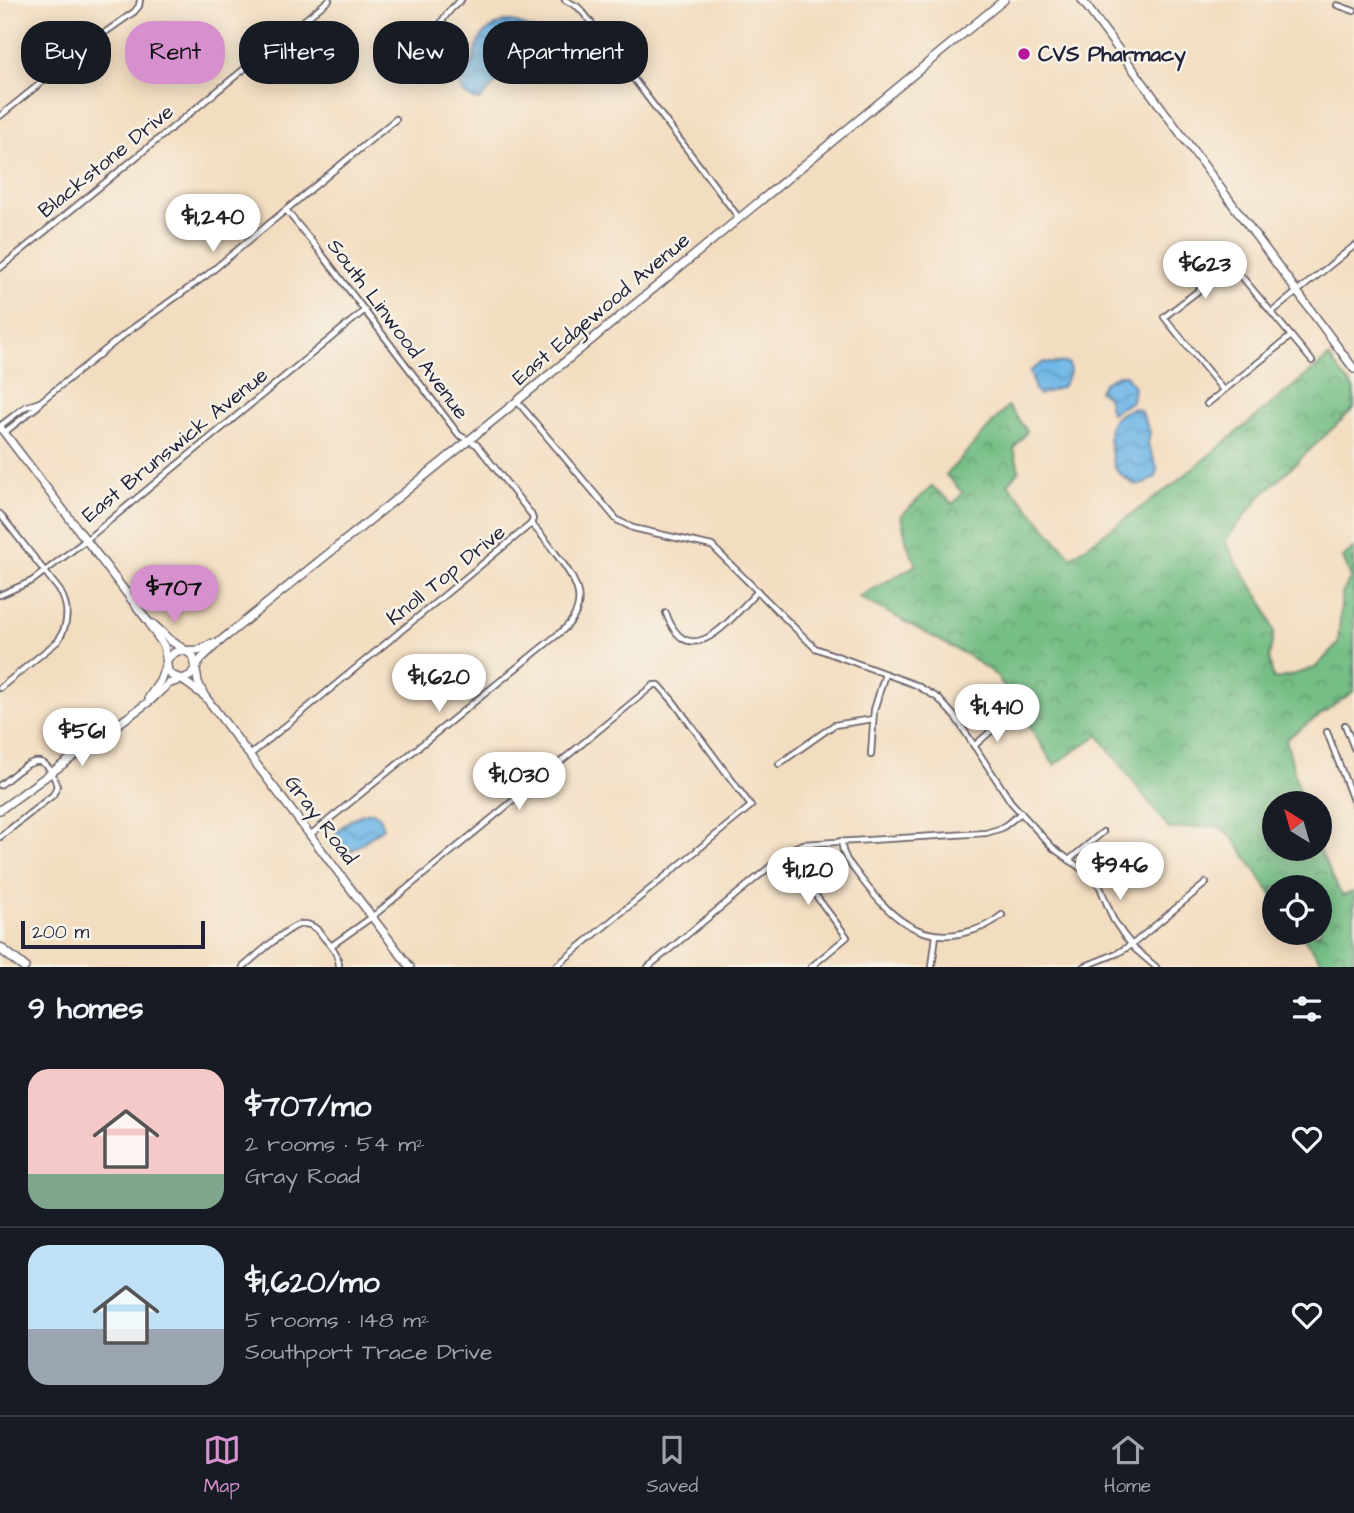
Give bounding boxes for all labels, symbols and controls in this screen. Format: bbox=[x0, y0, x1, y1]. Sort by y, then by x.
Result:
chip: Buy bbox=[21, 21, 111, 84]
chip: Rent bbox=[125, 21, 225, 84]
chip: Filters bbox=[239, 21, 359, 84]
chip: New bbox=[373, 21, 469, 84]
chip: Apartment bbox=[483, 21, 648, 84]
place label: CVS Pharmacy bbox=[1038, 40, 1186, 72]
marker: CVS Pharmacy bbox=[1016, 46, 1032, 62]
street label: Blackstone Drive bbox=[32, 97, 180, 225]
pin: $1,240 bbox=[156, 194, 270, 254]
text: $1,240 bbox=[181, 201, 245, 233]
street label: East Edgewood Avenue bbox=[506, 226, 697, 394]
street label: South Linwood Avenue bbox=[320, 233, 476, 425]
pin: $623 bbox=[1164, 242, 1246, 301]
text: $623 bbox=[1179, 248, 1231, 280]
street label: East Brunswick Avenue bbox=[76, 361, 274, 529]
street label: Knoll Top Drive bbox=[380, 518, 512, 633]
pin: $707 bbox=[133, 566, 215, 625]
text: $707 bbox=[146, 572, 202, 604]
pin: $1,620 bbox=[382, 654, 496, 714]
text: $1,620 bbox=[408, 661, 470, 693]
pin: $1,410 bbox=[940, 684, 1054, 744]
text: $1,410 bbox=[971, 691, 1023, 723]
pin: $561 bbox=[41, 708, 123, 768]
text: $561 bbox=[59, 715, 105, 747]
pin: $1,030 bbox=[462, 752, 576, 812]
text: $1,030 bbox=[489, 759, 549, 791]
street label: Gray Road bbox=[276, 769, 364, 872]
north arrow bbox=[1262, 791, 1332, 861]
map controls bbox=[1262, 791, 1332, 945]
pin: $946 bbox=[1079, 842, 1161, 902]
pin: $1,120 bbox=[751, 848, 865, 907]
text: $946 bbox=[1092, 849, 1148, 881]
text: $1,120 bbox=[783, 854, 833, 886]
button: locate bbox=[1262, 875, 1332, 945]
scale bar bbox=[21, 918, 205, 950]
text: 200 m bbox=[32, 919, 89, 946]
text: 9 homes bbox=[28, 988, 143, 1030]
icon: filters bbox=[1288, 990, 1326, 1028]
text: $707/mo bbox=[245, 1086, 371, 1128]
icon: home bbox=[84, 1097, 168, 1181]
icon: heart bbox=[1288, 1120, 1326, 1158]
text: 2 rooms · 54 m² bbox=[245, 1128, 425, 1160]
text: Gray Road bbox=[245, 1160, 360, 1192]
text: $1,620/mo bbox=[245, 1262, 380, 1304]
icon: home bbox=[84, 1273, 168, 1357]
icon: heart bbox=[1288, 1296, 1326, 1334]
text: 5 rooms · 148 m² bbox=[245, 1304, 429, 1336]
text: Southport Trace Drive bbox=[245, 1336, 492, 1368]
tab: Map bbox=[203, 1431, 241, 1500]
tab: Saved bbox=[646, 1431, 698, 1500]
tab: Home bbox=[1104, 1431, 1151, 1500]

